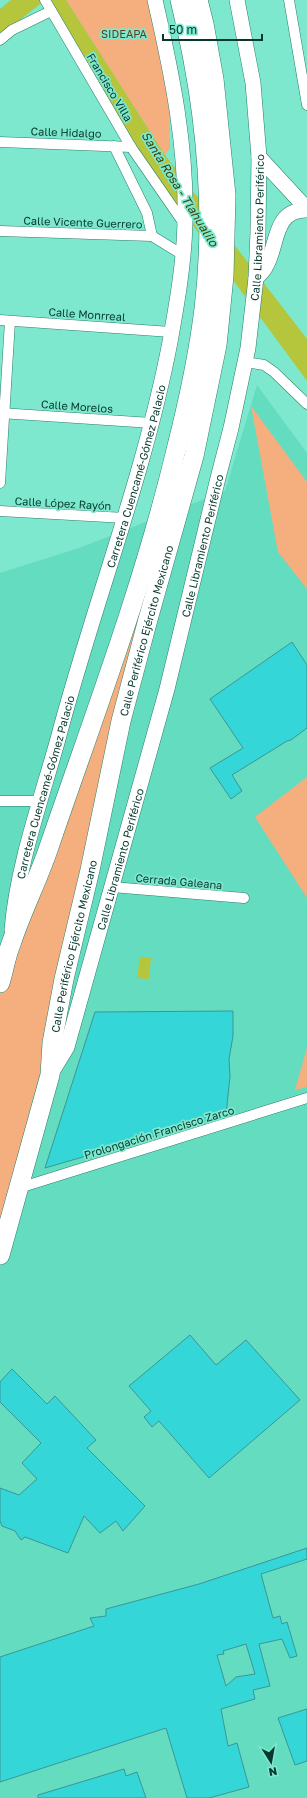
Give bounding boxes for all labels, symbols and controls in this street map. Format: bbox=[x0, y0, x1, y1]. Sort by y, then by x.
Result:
scale bar bbox=[163, 16, 262, 42]
text: 50 m bbox=[169, 22, 197, 37]
park label: SIDEAPA bbox=[101, 27, 148, 40]
street label: Francisco Villa bbox=[84, 50, 136, 124]
street label: Calle Hidalgo bbox=[30, 124, 102, 140]
water label: Santa Rosa - Tlahualilo bbox=[138, 129, 222, 250]
street label: Calle Libramiento Periférico bbox=[247, 154, 266, 301]
street label: Calle Vicente Guerrero bbox=[23, 213, 143, 231]
street label: Calle Monrreal bbox=[48, 305, 126, 323]
street label: Carretera Cuencamé-Gómez Palacio bbox=[103, 383, 167, 569]
street label: Calle Morelos bbox=[41, 397, 114, 415]
street label: Calle Libramiento Periférico bbox=[178, 472, 225, 618]
street label: Calle López Rayón bbox=[14, 494, 112, 512]
street label: Calle Periférico Ejército Mexicano bbox=[116, 543, 175, 717]
street label: Carretera Cuencamé-Gómez Palacio bbox=[13, 693, 76, 880]
street label: Calle Libramiento Periférico bbox=[94, 786, 146, 931]
street label: Calle Periférico Ejército Mexicano bbox=[48, 858, 99, 1034]
street label: Cerrada Galeana bbox=[135, 871, 223, 891]
street label: Prolongación Francisco Zarco bbox=[82, 1103, 236, 1161]
north arrow bbox=[251, 1742, 291, 1782]
text: N bbox=[268, 1765, 278, 1779]

